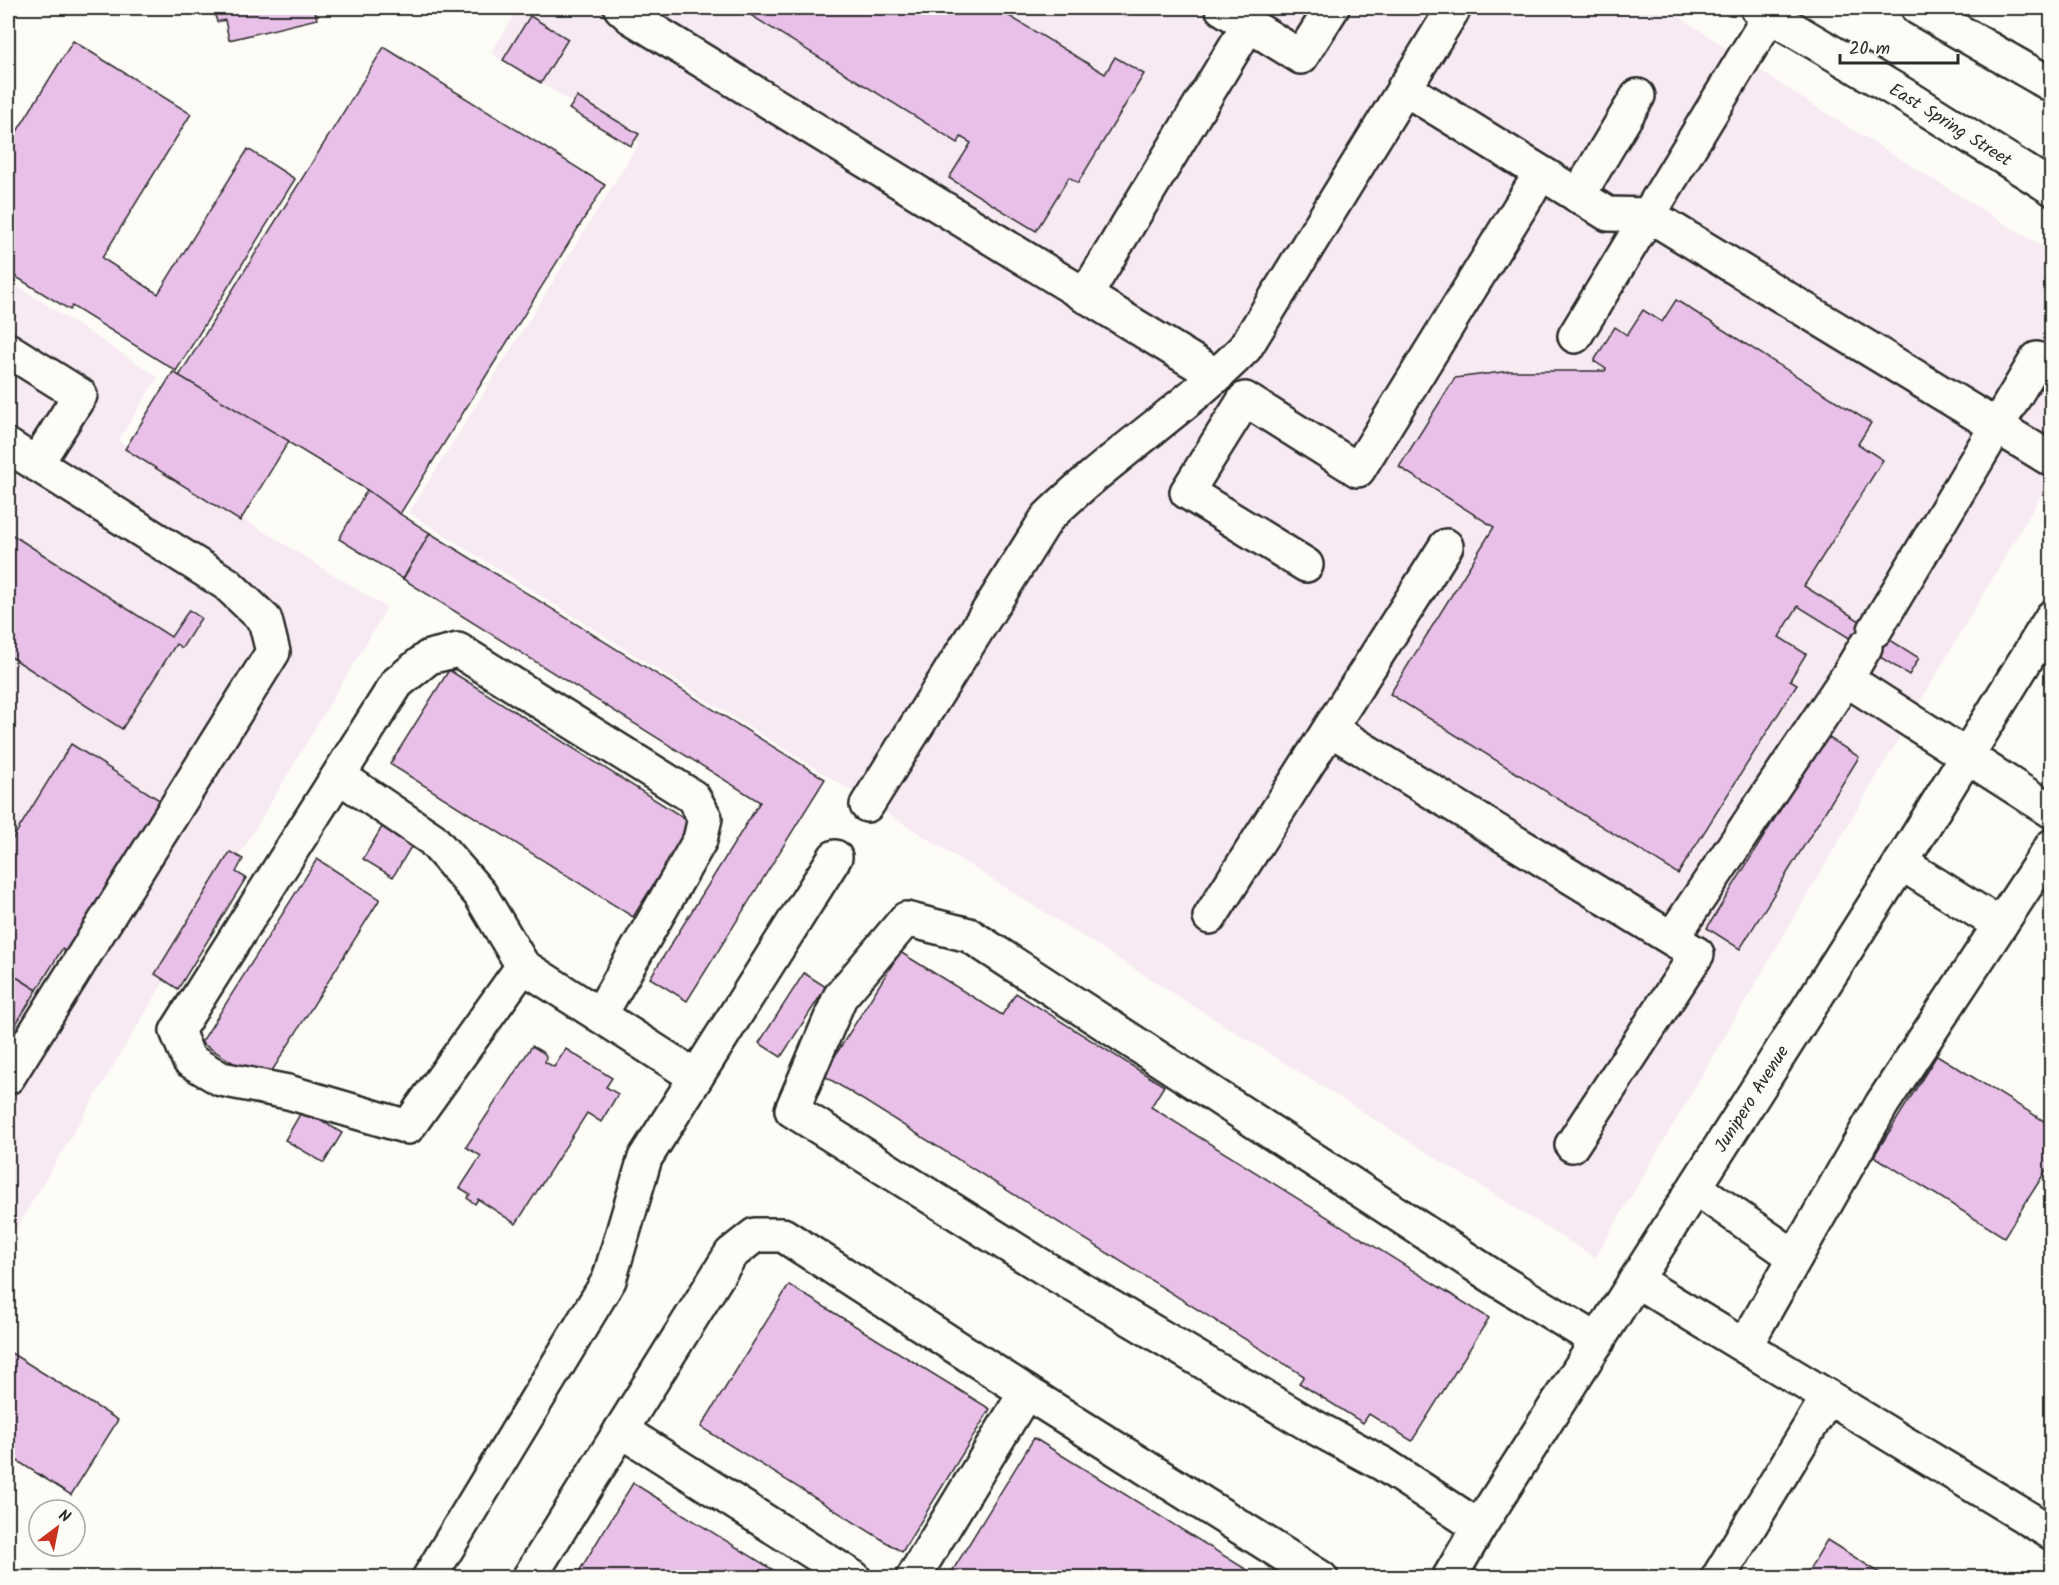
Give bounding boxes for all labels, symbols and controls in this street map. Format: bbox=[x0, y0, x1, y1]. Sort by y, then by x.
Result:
scale bar bbox=[1840, 27, 1958, 65]
text: 20 m bbox=[1849, 35, 1890, 64]
street label: East Spring Street bbox=[1883, 76, 2018, 176]
street label: Junipero Avenue bbox=[1708, 1040, 1798, 1159]
north arrow bbox=[27, 1498, 87, 1558]
text: N bbox=[53, 1503, 75, 1530]

